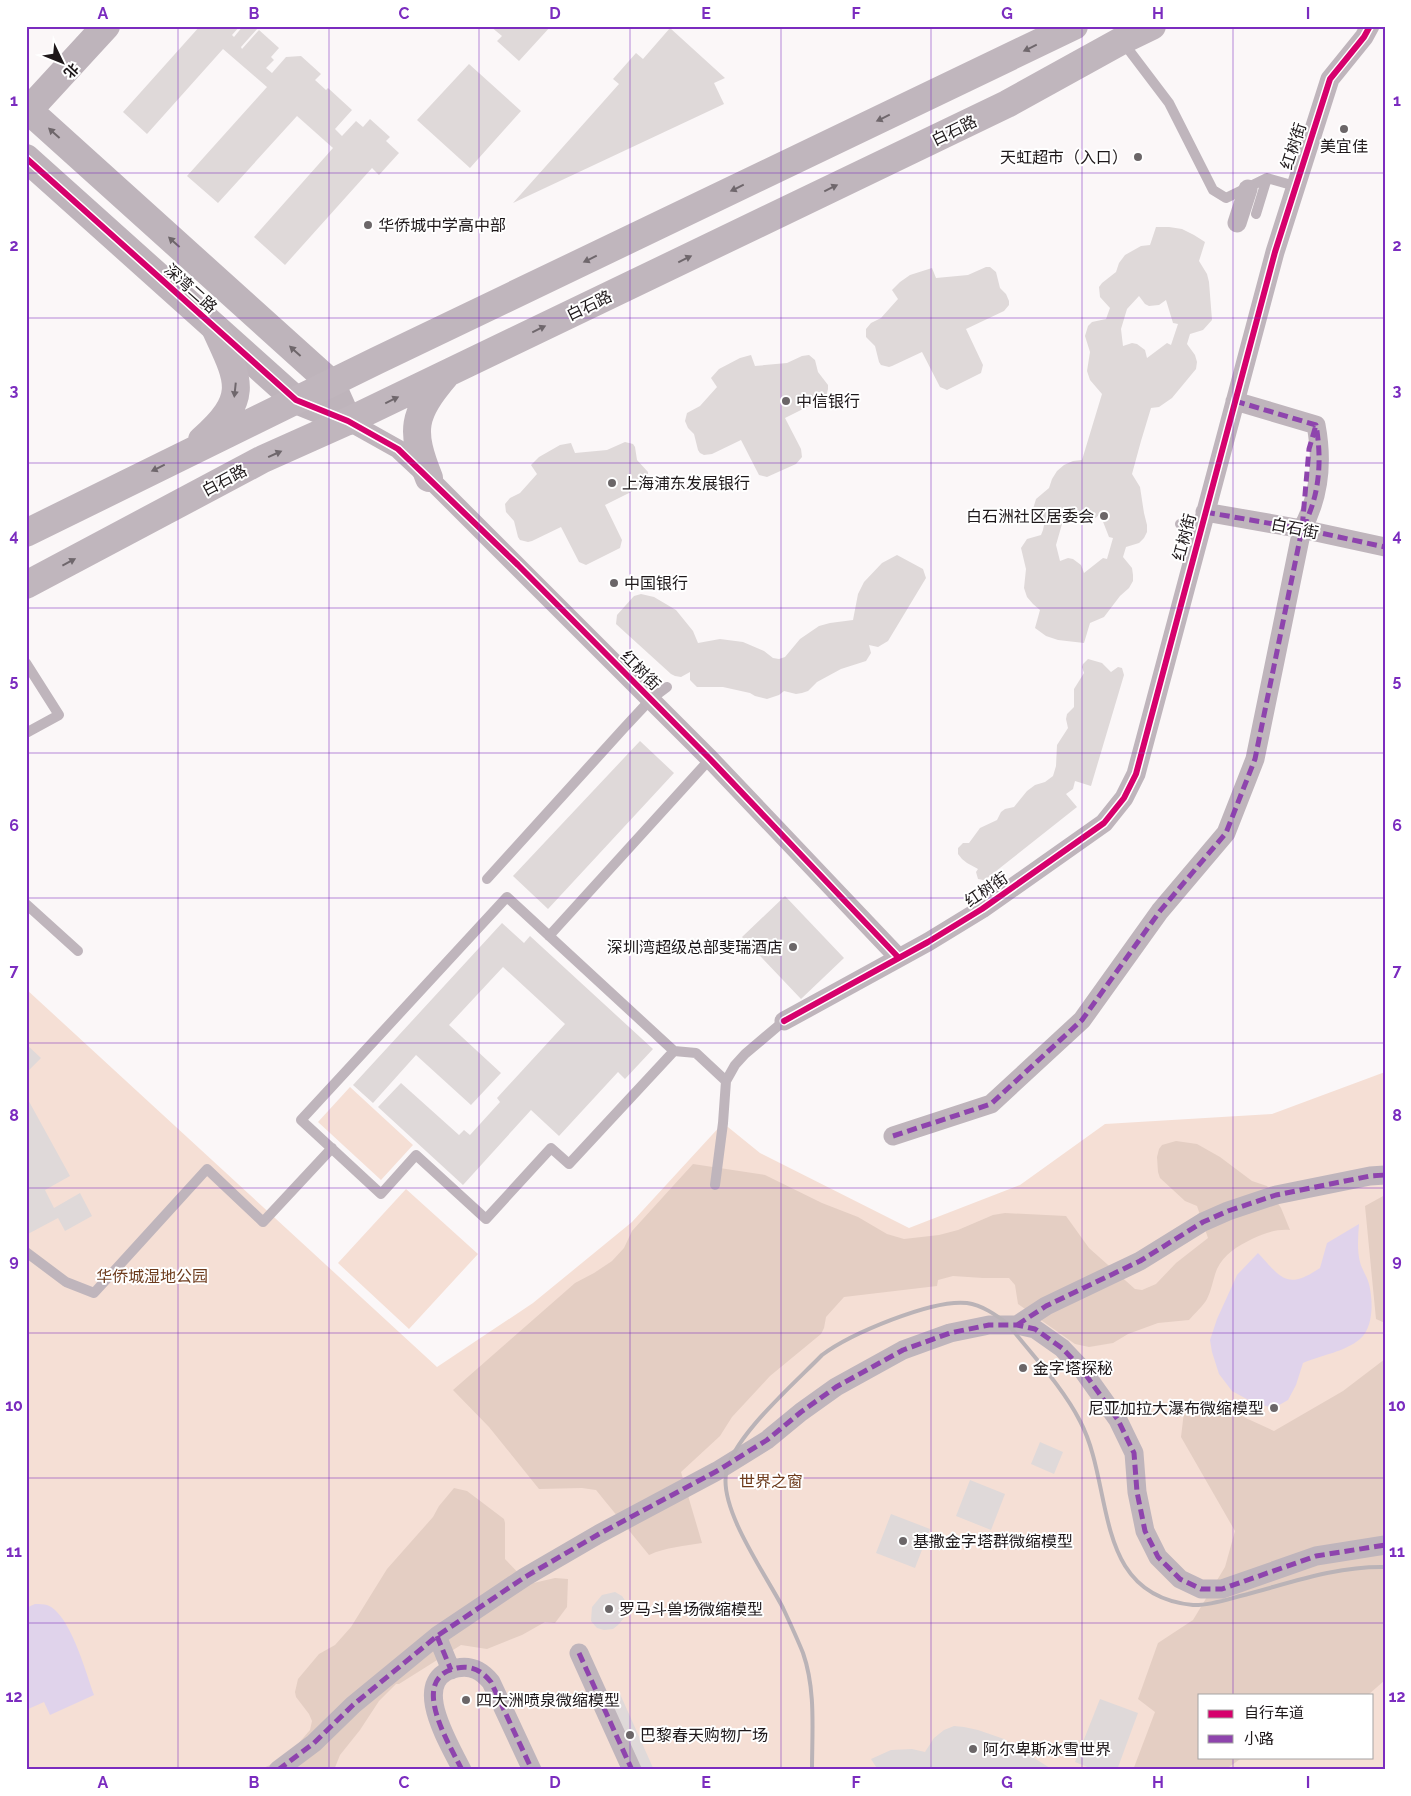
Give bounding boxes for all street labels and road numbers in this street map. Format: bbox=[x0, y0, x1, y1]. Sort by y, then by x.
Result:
street label: 白石路 bbox=[928, 111, 980, 150]
street label: 红树街 bbox=[1277, 120, 1310, 172]
street label: 深湾二路 bbox=[161, 260, 221, 317]
street label: 白石路 bbox=[563, 286, 615, 325]
street label: 白石路 bbox=[199, 461, 250, 500]
street label: 红树街 bbox=[1169, 511, 1200, 563]
street label: 白石街 bbox=[1270, 515, 1320, 542]
street label: 红树街 bbox=[617, 647, 664, 694]
street label: 红树街 bbox=[961, 868, 1011, 911]

